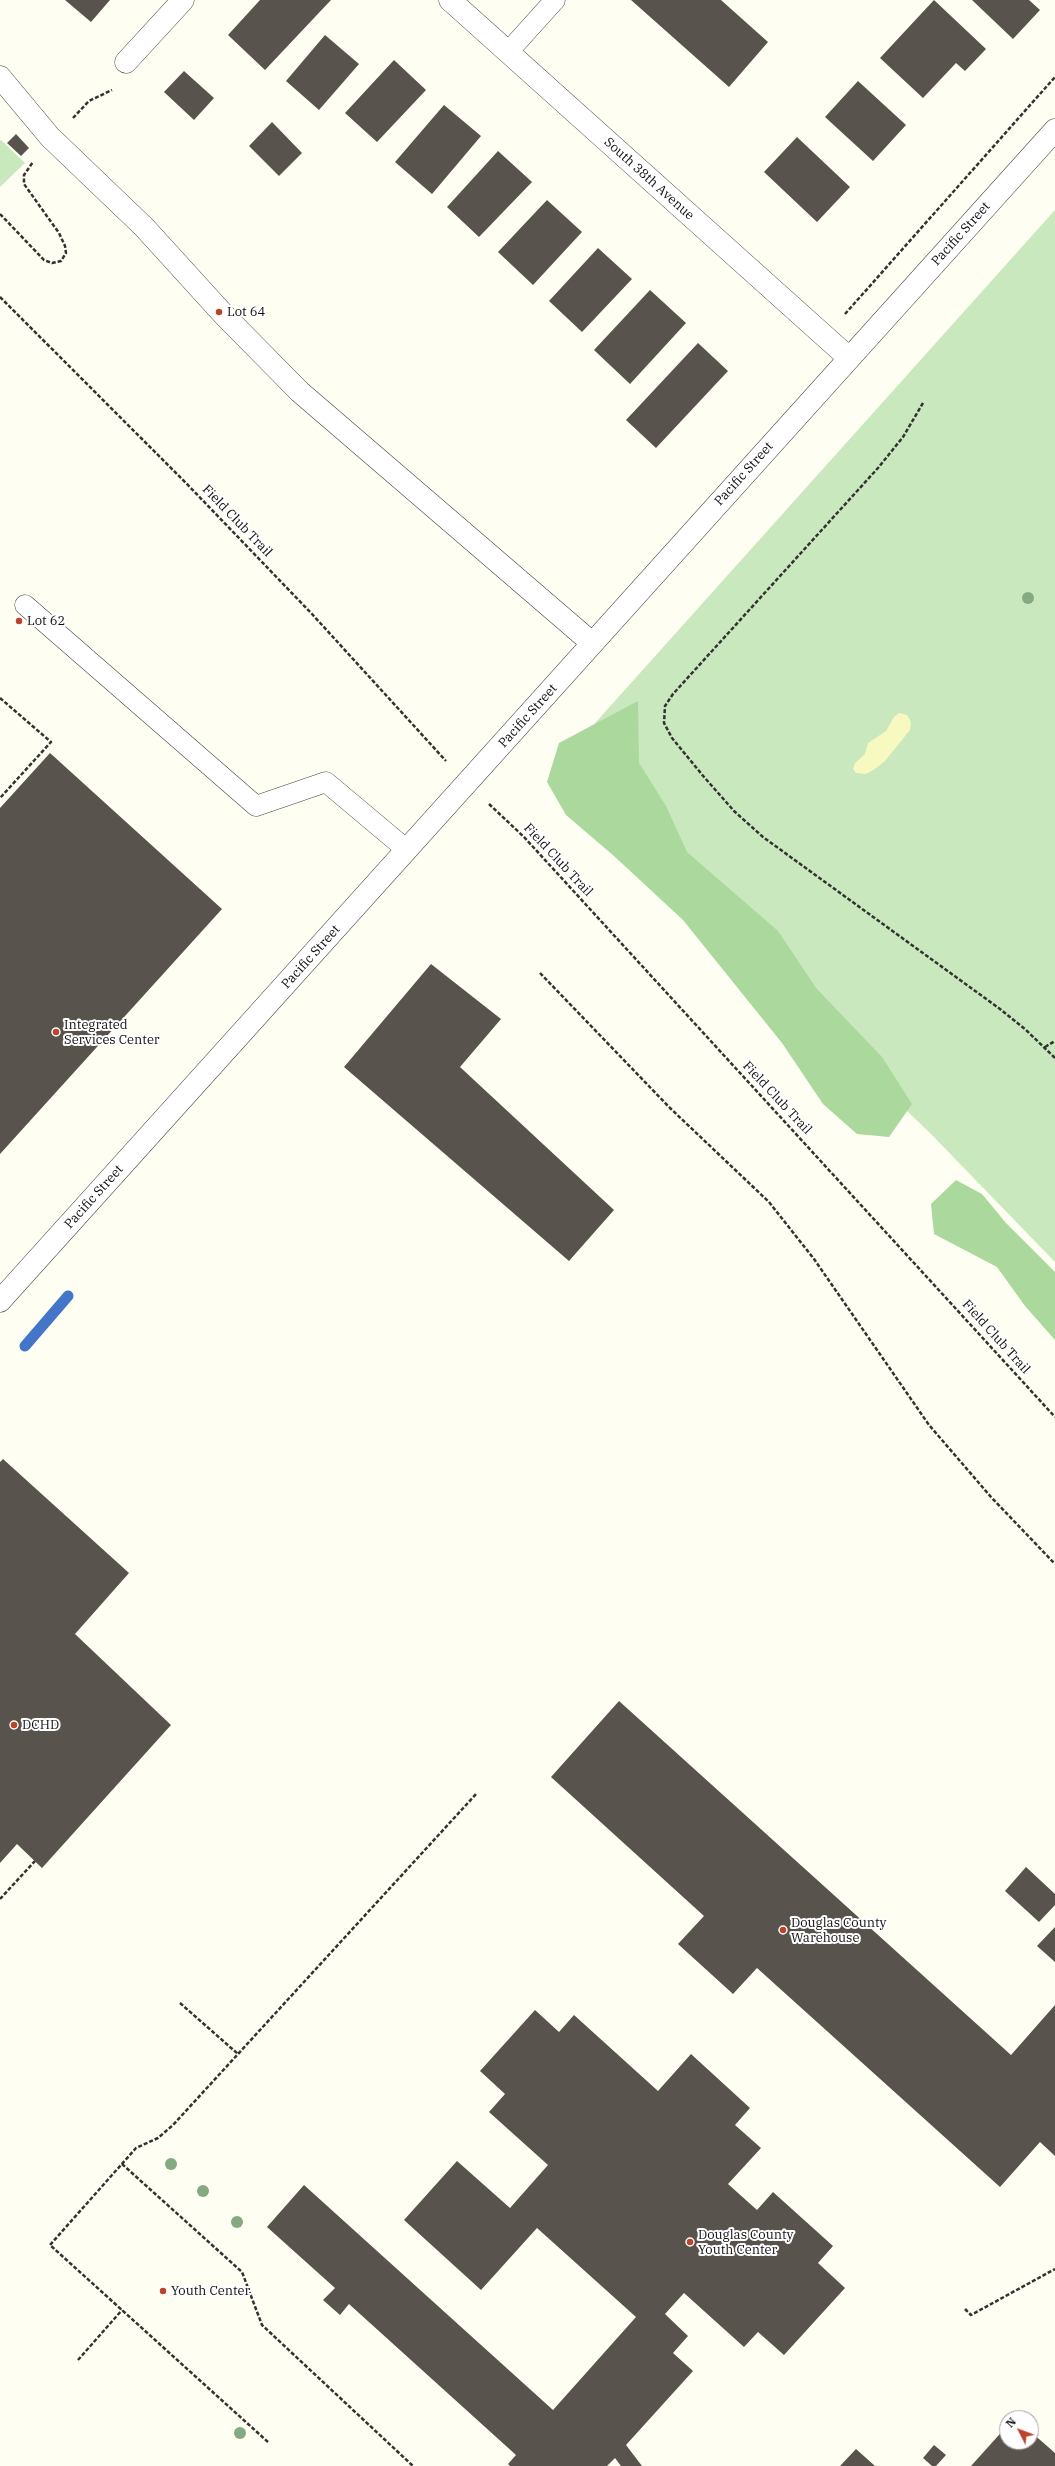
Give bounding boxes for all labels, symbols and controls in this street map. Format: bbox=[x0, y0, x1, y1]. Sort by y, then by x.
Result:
street label: South 38th Avenue bbox=[601, 134, 697, 224]
street label: Pacific Street bbox=[928, 199, 994, 269]
place label: Lot 64 bbox=[227, 304, 265, 320]
marker: Lot 64 bbox=[214, 307, 224, 317]
street label: Pacific Street bbox=[711, 439, 777, 509]
street label: Field Club Trail bbox=[199, 482, 275, 560]
place label: Lot 62 bbox=[27, 613, 65, 629]
marker: Lot 62 bbox=[14, 616, 24, 626]
street label: Pacific Street bbox=[495, 681, 561, 751]
street label: Field Club Trail bbox=[520, 820, 596, 900]
street label: Pacific Street bbox=[278, 922, 344, 992]
place label: Integrated Services Center bbox=[64, 1017, 160, 1048]
marker: Integrated Services Center bbox=[51, 1027, 61, 1037]
street label: Field Club Trail bbox=[739, 1058, 815, 1138]
street label: Pacific Street bbox=[61, 1162, 127, 1232]
street label: Field Club Trail bbox=[959, 1297, 1033, 1377]
place label: DCHD bbox=[22, 1717, 59, 1733]
marker: DCHD bbox=[9, 1720, 19, 1730]
place label: Douglas County Warehouse bbox=[791, 1915, 887, 1946]
marker: Douglas County Warehouse bbox=[778, 1925, 788, 1935]
place label: Douglas County Youth Center bbox=[698, 2227, 794, 2258]
marker: Douglas County Youth Center bbox=[685, 2237, 695, 2247]
place label: Youth Center bbox=[171, 2283, 250, 2299]
marker: Youth Center bbox=[158, 2286, 168, 2296]
north arrow bbox=[999, 2410, 1039, 2450]
text: N bbox=[1003, 2415, 1019, 2431]

